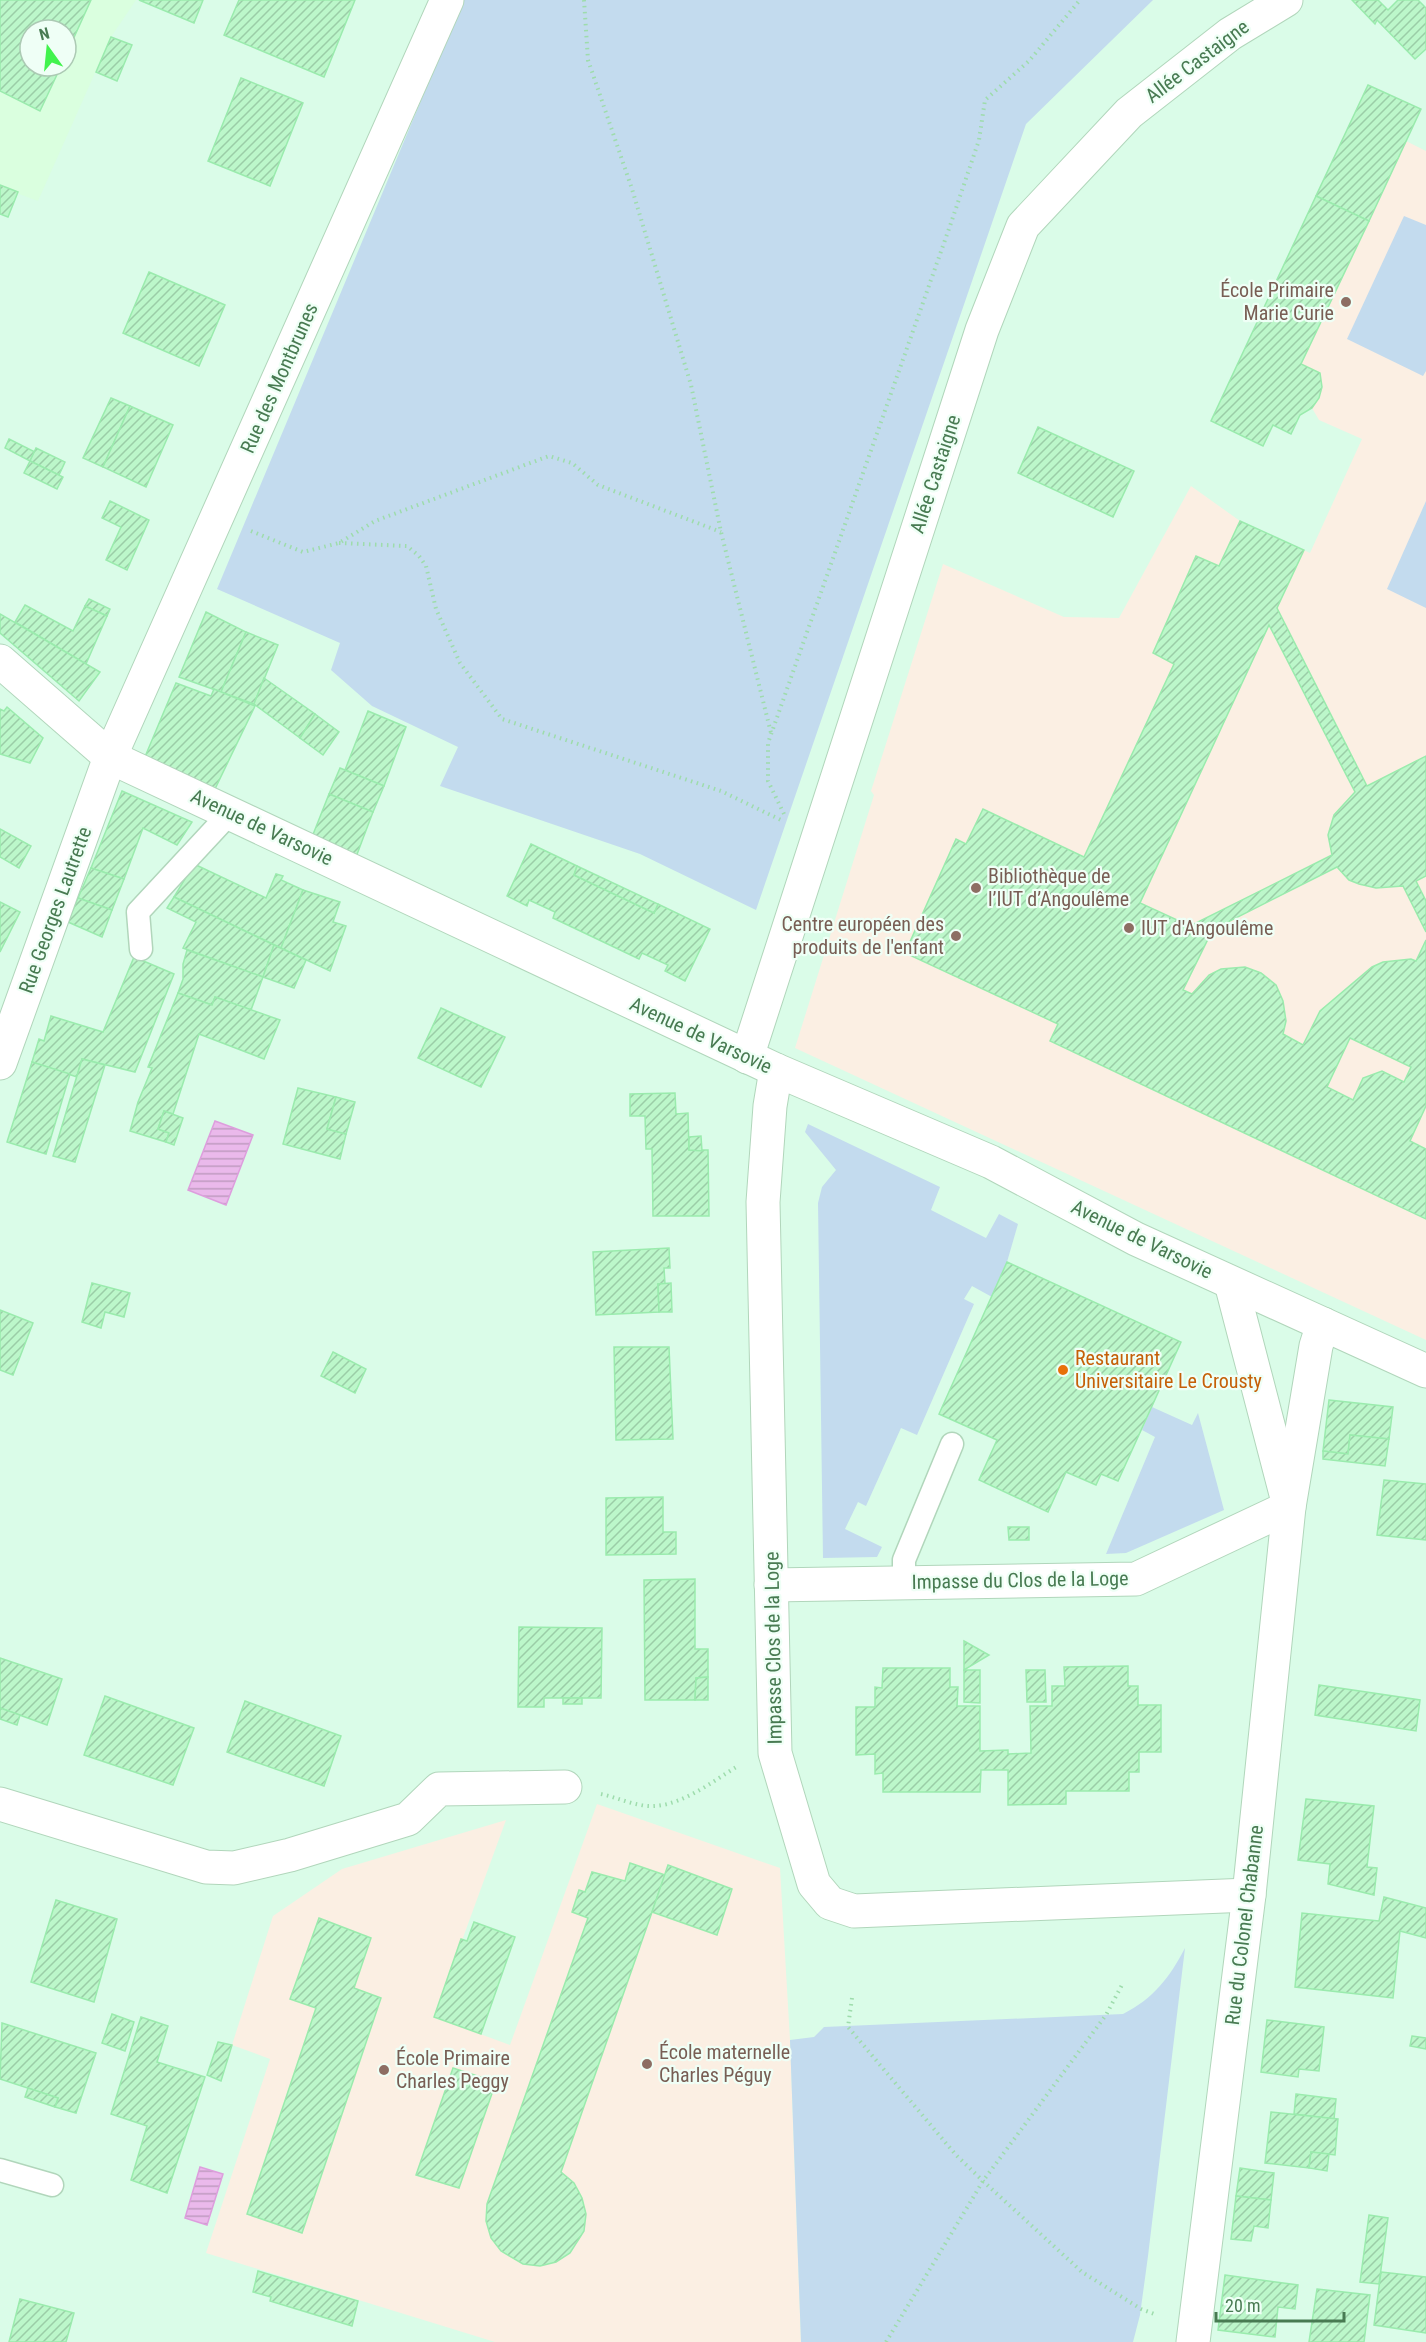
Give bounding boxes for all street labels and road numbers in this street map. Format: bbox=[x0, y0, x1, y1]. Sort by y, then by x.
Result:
street label: Allée Castaigne bbox=[1141, 14, 1253, 108]
street label: Rue des Montbrunes bbox=[235, 299, 323, 457]
street label: Allée Castaigne bbox=[905, 412, 965, 536]
street label: Avenue de Varsovie bbox=[187, 784, 337, 870]
street label: Rue Georges Lautrette bbox=[14, 823, 96, 997]
street label: Avenue de Varsovie bbox=[626, 992, 776, 1078]
street label: Avenue de Varsovie bbox=[1068, 1194, 1216, 1284]
street label: Impasse Clos de la Loge bbox=[759, 1551, 787, 1745]
street label: Impasse du Clos de la Loge bbox=[911, 1566, 1129, 1594]
street label: Rue du Colonel Chabanne bbox=[1220, 1824, 1268, 2026]

